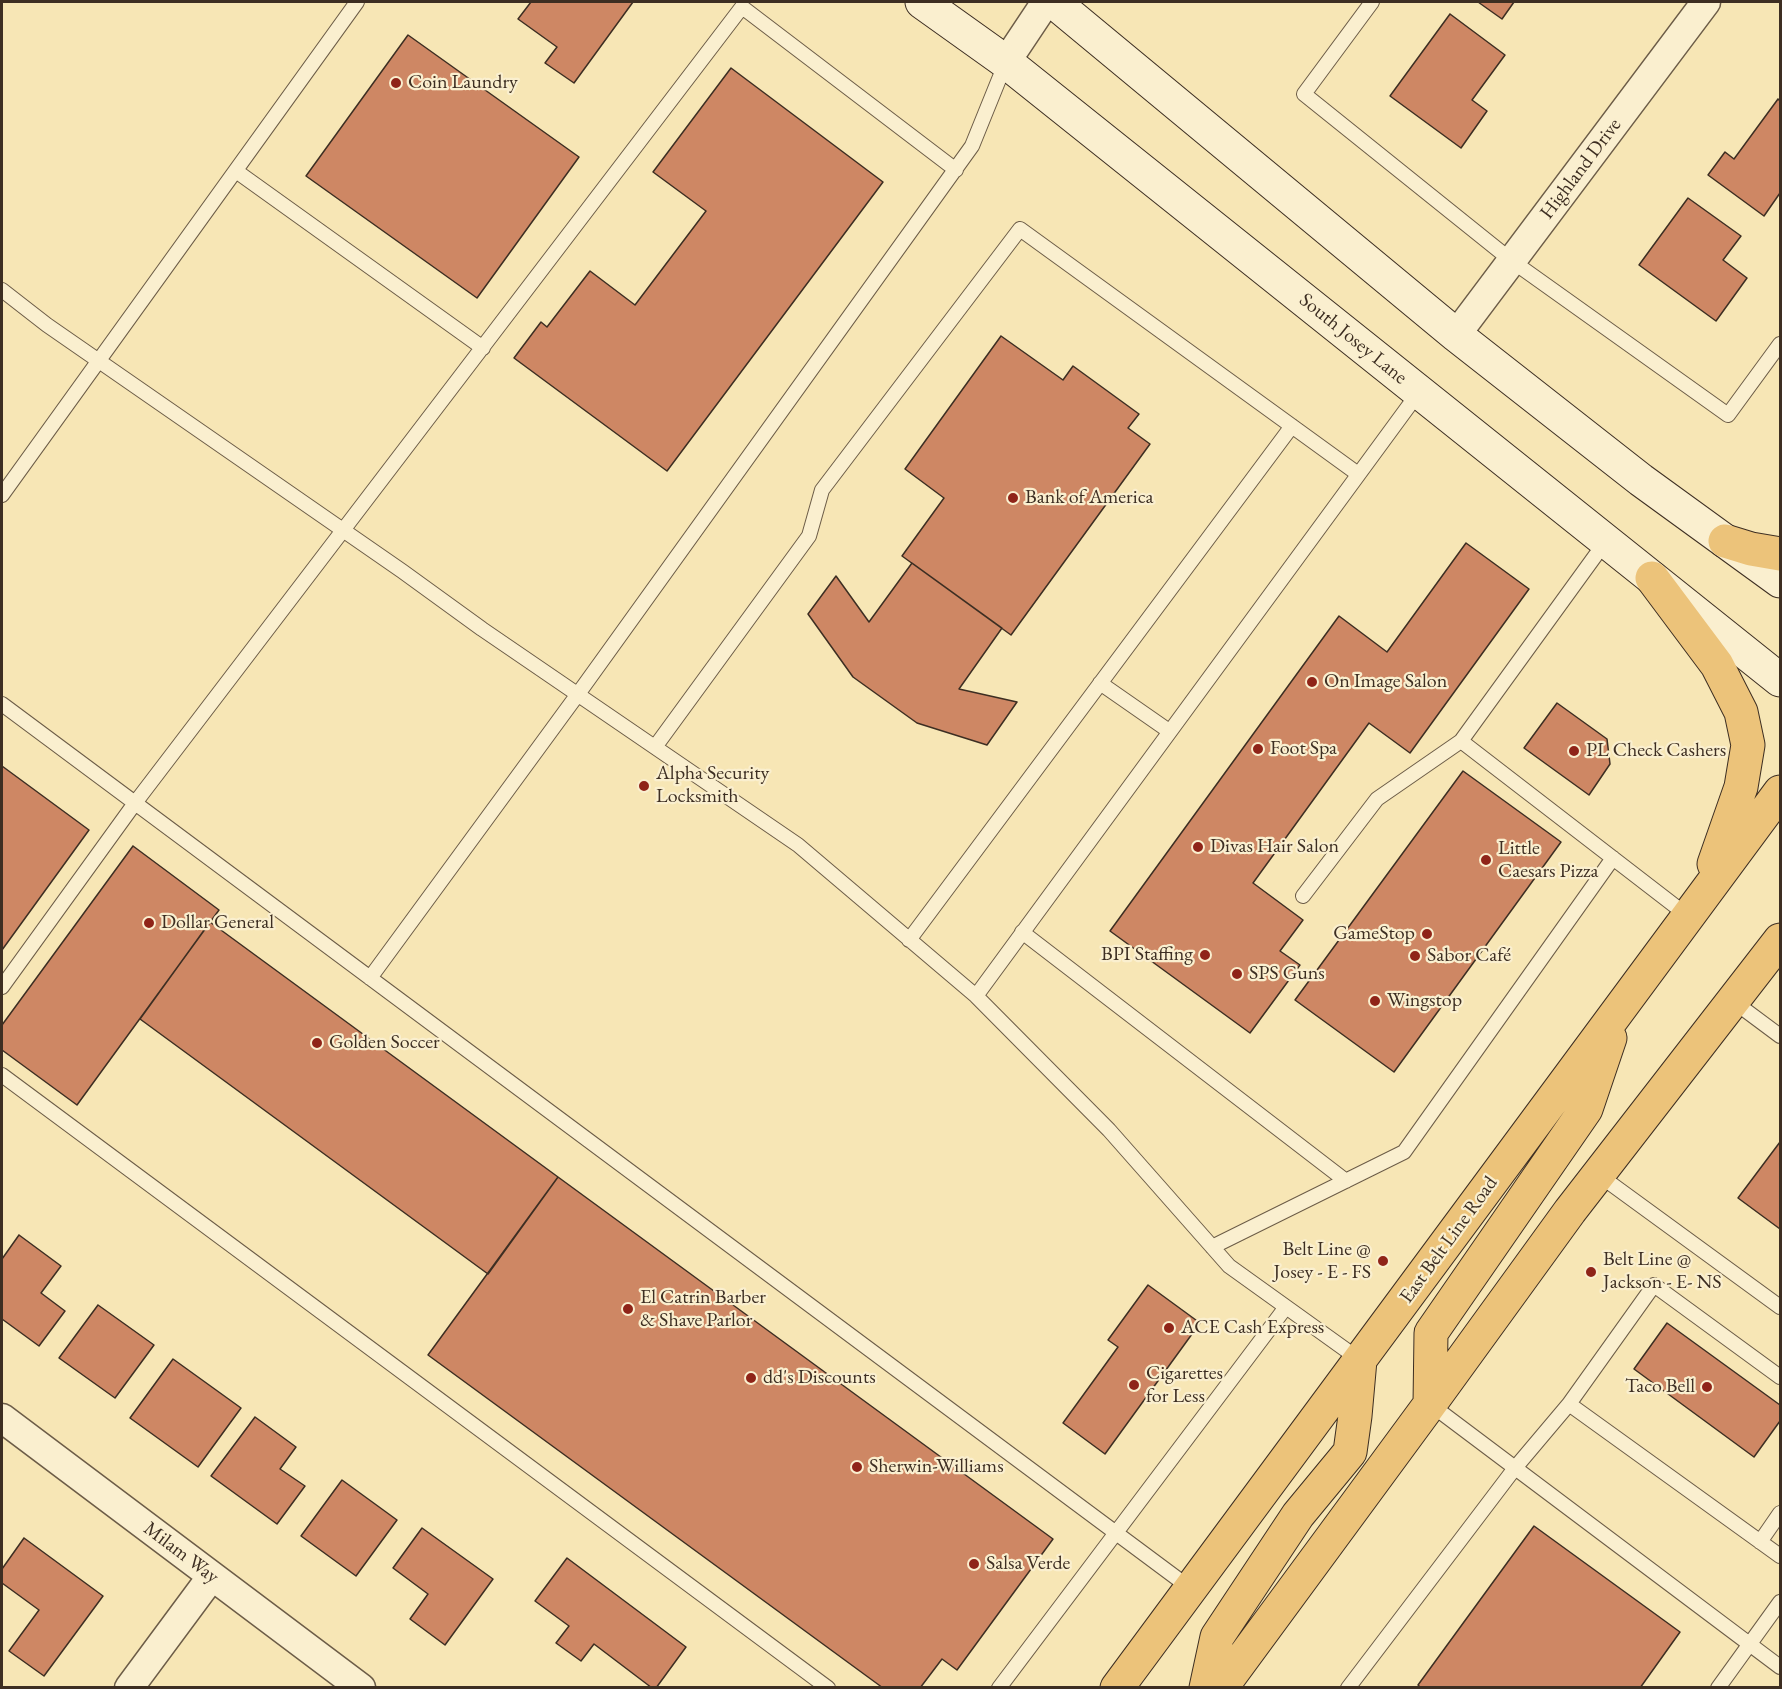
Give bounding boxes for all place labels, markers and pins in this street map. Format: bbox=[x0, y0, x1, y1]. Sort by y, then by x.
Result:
place label: Coin Laundry bbox=[408, 71, 518, 95]
marker: Coin Laundry bbox=[389, 76, 403, 90]
place label: Bank of America bbox=[1025, 486, 1154, 510]
marker: Bank of America bbox=[1006, 491, 1020, 505]
place label: On Image Salon bbox=[1324, 670, 1447, 694]
marker: On Image Salon bbox=[1305, 675, 1319, 689]
place label: Foot Spa bbox=[1270, 737, 1337, 761]
place label: PL Check Cashers bbox=[1586, 739, 1726, 763]
marker: Foot Spa bbox=[1251, 742, 1265, 756]
marker: PL Check Cashers bbox=[1567, 744, 1581, 758]
place label: Alpha Security Locksmith bbox=[656, 762, 769, 809]
marker: Alpha Security Locksmith bbox=[637, 779, 651, 793]
place label: Divas Hair Salon bbox=[1210, 835, 1339, 859]
place label: Little Caesars Pizza bbox=[1498, 837, 1599, 884]
marker: Divas Hair Salon bbox=[1191, 840, 1205, 854]
marker: Little Caesars Pizza bbox=[1479, 853, 1493, 867]
place label: Dollar General bbox=[161, 911, 274, 935]
marker: Dollar General bbox=[142, 916, 156, 930]
place label: GameStop bbox=[1333, 922, 1415, 946]
marker: GameStop bbox=[1420, 927, 1434, 941]
place label: BPI Staffing bbox=[1101, 943, 1193, 967]
place label: Sabor Café bbox=[1427, 944, 1511, 968]
marker: BPI Staffing bbox=[1198, 948, 1212, 962]
marker: Sabor Café bbox=[1408, 949, 1422, 963]
place label: SPS Guns bbox=[1249, 962, 1325, 986]
marker: SPS Guns bbox=[1230, 967, 1244, 981]
place label: Wingstop bbox=[1387, 989, 1462, 1013]
marker: Wingstop bbox=[1368, 994, 1382, 1008]
place label: Golden Soccer bbox=[329, 1031, 440, 1055]
marker: Golden Soccer bbox=[310, 1036, 324, 1050]
place label: Belt Line @ Josey - E - FS bbox=[1274, 1238, 1371, 1285]
place label: Belt Line @ Jackson - E- NS bbox=[1603, 1248, 1722, 1295]
marker: Belt Line @ Josey - E - FS bbox=[1376, 1254, 1390, 1268]
marker: Belt Line @ Jackson - E- NS bbox=[1584, 1265, 1598, 1279]
place label: El Catrin Barber & Shave Parlor bbox=[640, 1286, 766, 1333]
marker: El Catrin Barber & Shave Parlor bbox=[621, 1302, 635, 1316]
place label: ACE Cash Express bbox=[1181, 1316, 1324, 1340]
marker: ACE Cash Express bbox=[1162, 1321, 1176, 1335]
place label: Cigarettes for Less bbox=[1146, 1362, 1223, 1409]
place label: dd's Discounts bbox=[763, 1366, 876, 1390]
marker: dd's Discounts bbox=[744, 1371, 758, 1385]
place label: Taco Bell bbox=[1625, 1375, 1695, 1399]
marker: Cigarettes for Less bbox=[1127, 1378, 1141, 1392]
marker: Taco Bell bbox=[1700, 1380, 1714, 1394]
place label: Sherwin-Williams bbox=[869, 1455, 1004, 1479]
marker: Sherwin-Williams bbox=[850, 1460, 864, 1474]
place label: Salsa Verde bbox=[986, 1552, 1070, 1576]
marker: Salsa Verde bbox=[967, 1557, 981, 1571]

